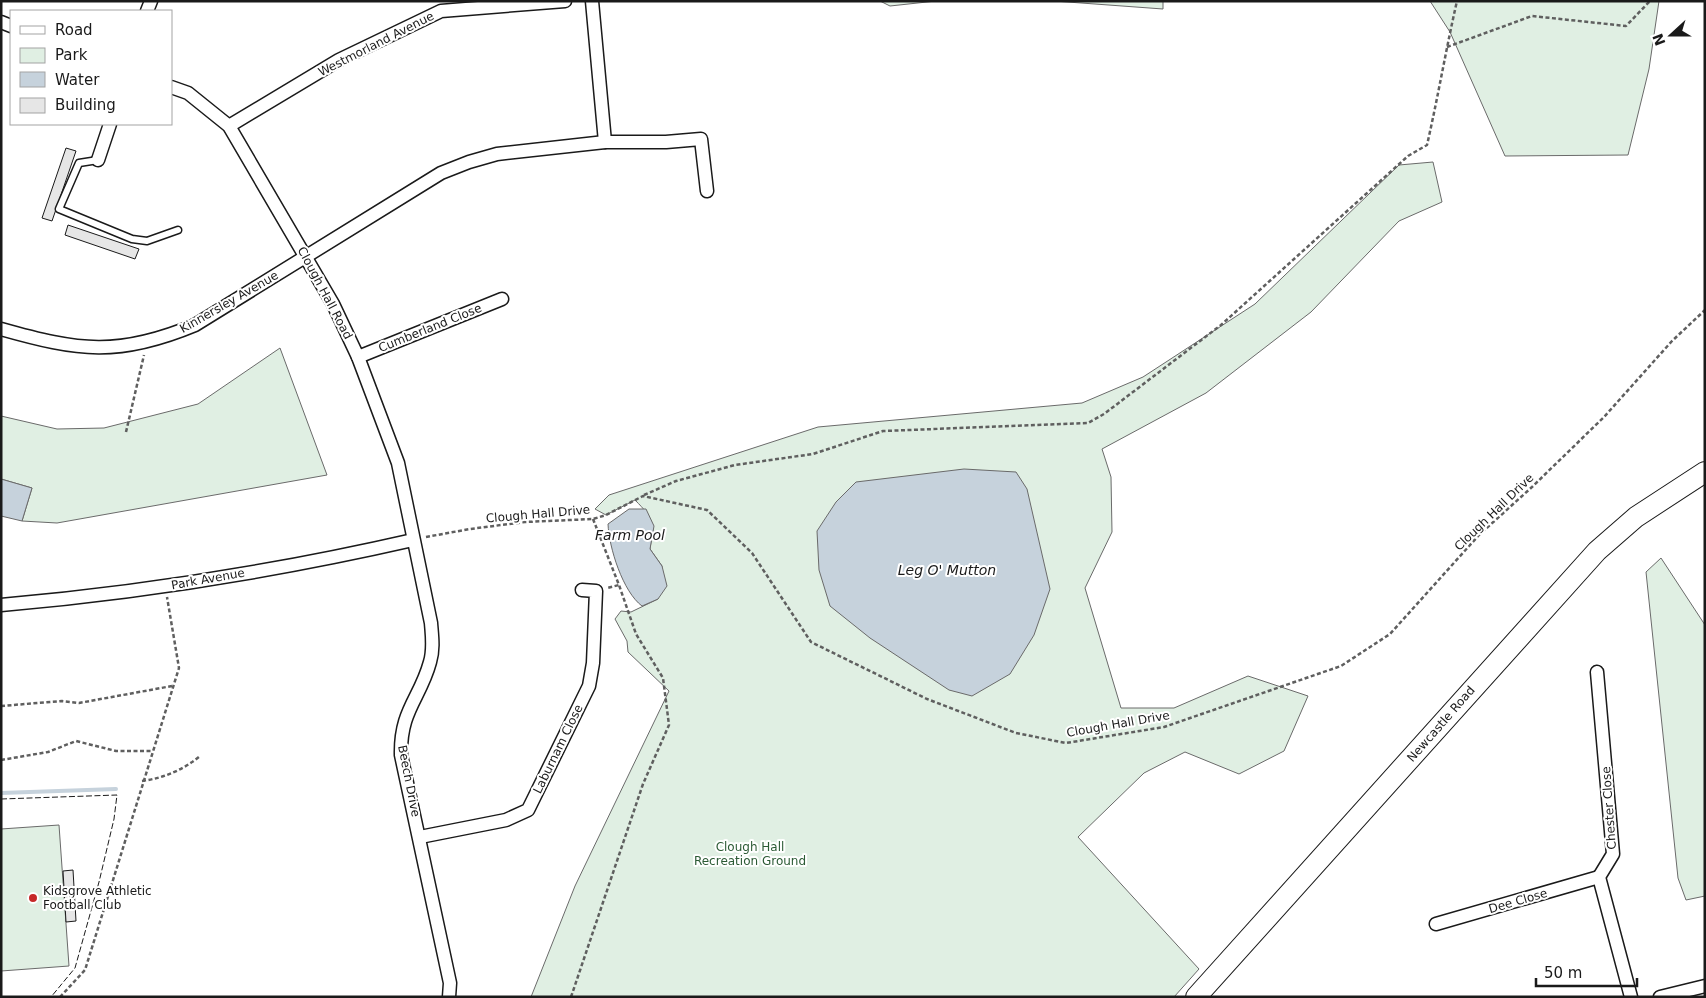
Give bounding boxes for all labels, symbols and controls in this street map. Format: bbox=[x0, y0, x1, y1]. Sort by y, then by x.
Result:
street label: Westmorland Avenue bbox=[316, 9, 436, 79]
legend bbox=[10, 10, 172, 125]
north arrow bbox=[1646, 10, 1696, 60]
text: Road bbox=[55, 21, 93, 39]
text: N bbox=[1649, 31, 1668, 48]
text: Park bbox=[55, 46, 88, 64]
text: Water bbox=[55, 71, 100, 89]
text: Building bbox=[55, 96, 116, 114]
street label: Clough Hall Road bbox=[295, 244, 355, 342]
street label: Kinnersley Avenue bbox=[177, 268, 281, 336]
street label: Cumberland Close bbox=[376, 301, 484, 355]
street label: Clough Hall Drive bbox=[1452, 471, 1536, 553]
street label: Clough Hall Drive bbox=[485, 502, 591, 526]
water label: Farm Pool bbox=[595, 527, 665, 543]
water label: Leg O' Mutton bbox=[898, 562, 996, 578]
street label: Park Avenue bbox=[170, 566, 246, 592]
street label: Newcastle Road bbox=[1404, 683, 1478, 765]
street label: Laburnam Close bbox=[530, 702, 586, 796]
street label: Clough Hall Drive bbox=[1065, 708, 1171, 740]
street label: Beech Drive bbox=[395, 744, 423, 818]
street label: Chester Close bbox=[1599, 766, 1619, 850]
park label: Clough Hall Recreation Ground bbox=[694, 840, 806, 868]
place label: Kidsgrove Athletic Football Club bbox=[43, 884, 152, 912]
street label: Dee Close bbox=[1487, 886, 1549, 916]
marker: Kidsgrove Athletic Football Club bbox=[27, 892, 39, 904]
scale bar bbox=[1536, 956, 1637, 988]
text: 50 m bbox=[1544, 964, 1582, 982]

